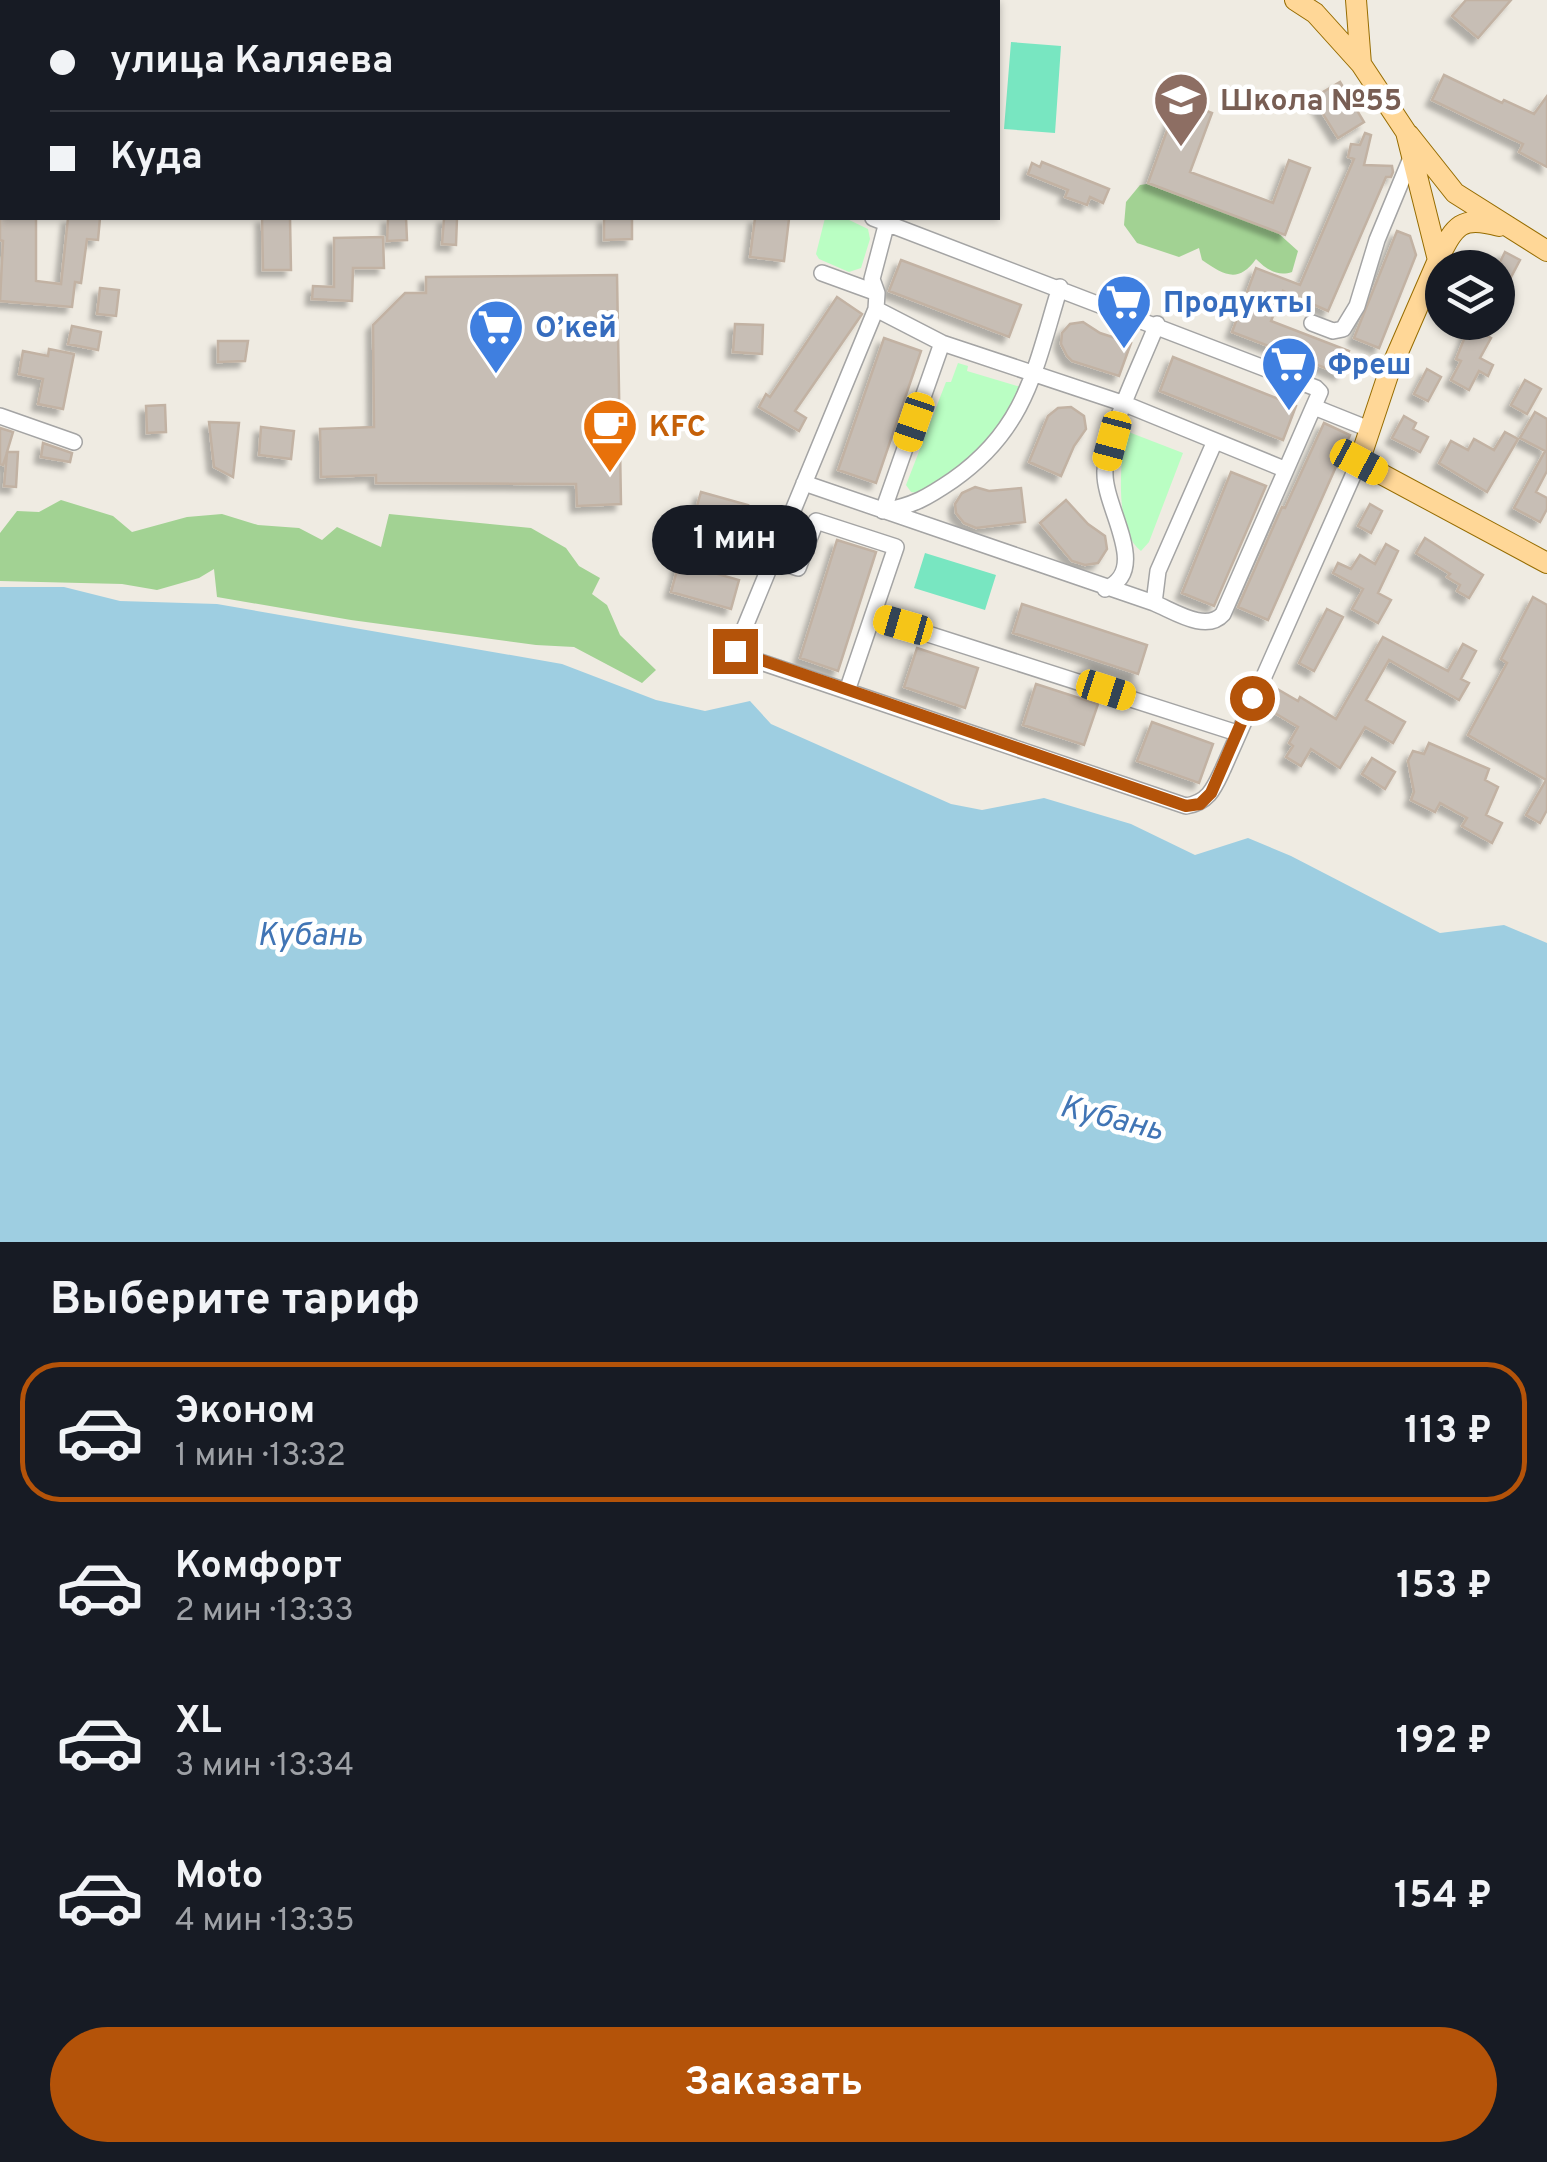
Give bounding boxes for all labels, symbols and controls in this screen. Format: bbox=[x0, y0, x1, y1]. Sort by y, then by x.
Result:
text: улица Каляева bbox=[110, 38, 394, 87]
school or university icon: Школа №55 bbox=[1151, 70, 1211, 149]
place label: Школа №55 bbox=[1220, 84, 1402, 121]
text: Куда bbox=[110, 134, 203, 183]
map controls bbox=[1425, 250, 1515, 340]
button: layers bbox=[1425, 250, 1515, 340]
supermarket icon: Продукты bbox=[1094, 272, 1154, 351]
place label: Продукты bbox=[1163, 286, 1313, 323]
supermarket icon: О’кей bbox=[466, 297, 526, 376]
place label: О’кей bbox=[535, 311, 617, 348]
supermarket icon: Фреш bbox=[1259, 334, 1319, 413]
place label: Фреш bbox=[1328, 348, 1411, 385]
car bbox=[890, 389, 938, 455]
cafe icon: KFC bbox=[580, 396, 640, 475]
car bbox=[1090, 408, 1134, 474]
place label: KFC bbox=[649, 410, 706, 447]
car bbox=[1325, 435, 1393, 489]
callout: 1 мин bbox=[652, 506, 818, 576]
text: 1 мин bbox=[693, 520, 776, 560]
car bbox=[870, 602, 936, 648]
route end bbox=[713, 629, 758, 674]
car bbox=[1073, 666, 1139, 714]
route start bbox=[1230, 676, 1275, 721]
water label: Кубань bbox=[257, 917, 363, 957]
water label: Кубань bbox=[1055, 1088, 1167, 1152]
text: Выберите тариф bbox=[50, 1273, 420, 1330]
icon: car bbox=[55, 1387, 145, 1477]
text: Эконом bbox=[175, 1388, 315, 1437]
text: 113 ₽ bbox=[1404, 1408, 1492, 1457]
text: 1 мин · 13:32 bbox=[175, 1437, 346, 1477]
icon: car bbox=[55, 1542, 145, 1632]
text: Комфорт bbox=[175, 1543, 342, 1592]
text: 153 ₽ bbox=[1396, 1563, 1492, 1612]
text: 2 мин · 13:33 bbox=[175, 1592, 354, 1632]
icon: car bbox=[55, 1697, 145, 1787]
text: XL bbox=[175, 1698, 222, 1747]
text: 192 ₽ bbox=[1396, 1718, 1492, 1767]
text: 3 мин · 13:34 bbox=[175, 1747, 354, 1787]
icon: car bbox=[55, 1852, 145, 1942]
text: Moto bbox=[175, 1853, 263, 1902]
text: 154 ₽ bbox=[1394, 1873, 1492, 1922]
text: 4 мин · 13:35 bbox=[175, 1902, 355, 1942]
button: Заказать bbox=[50, 2027, 1497, 2142]

